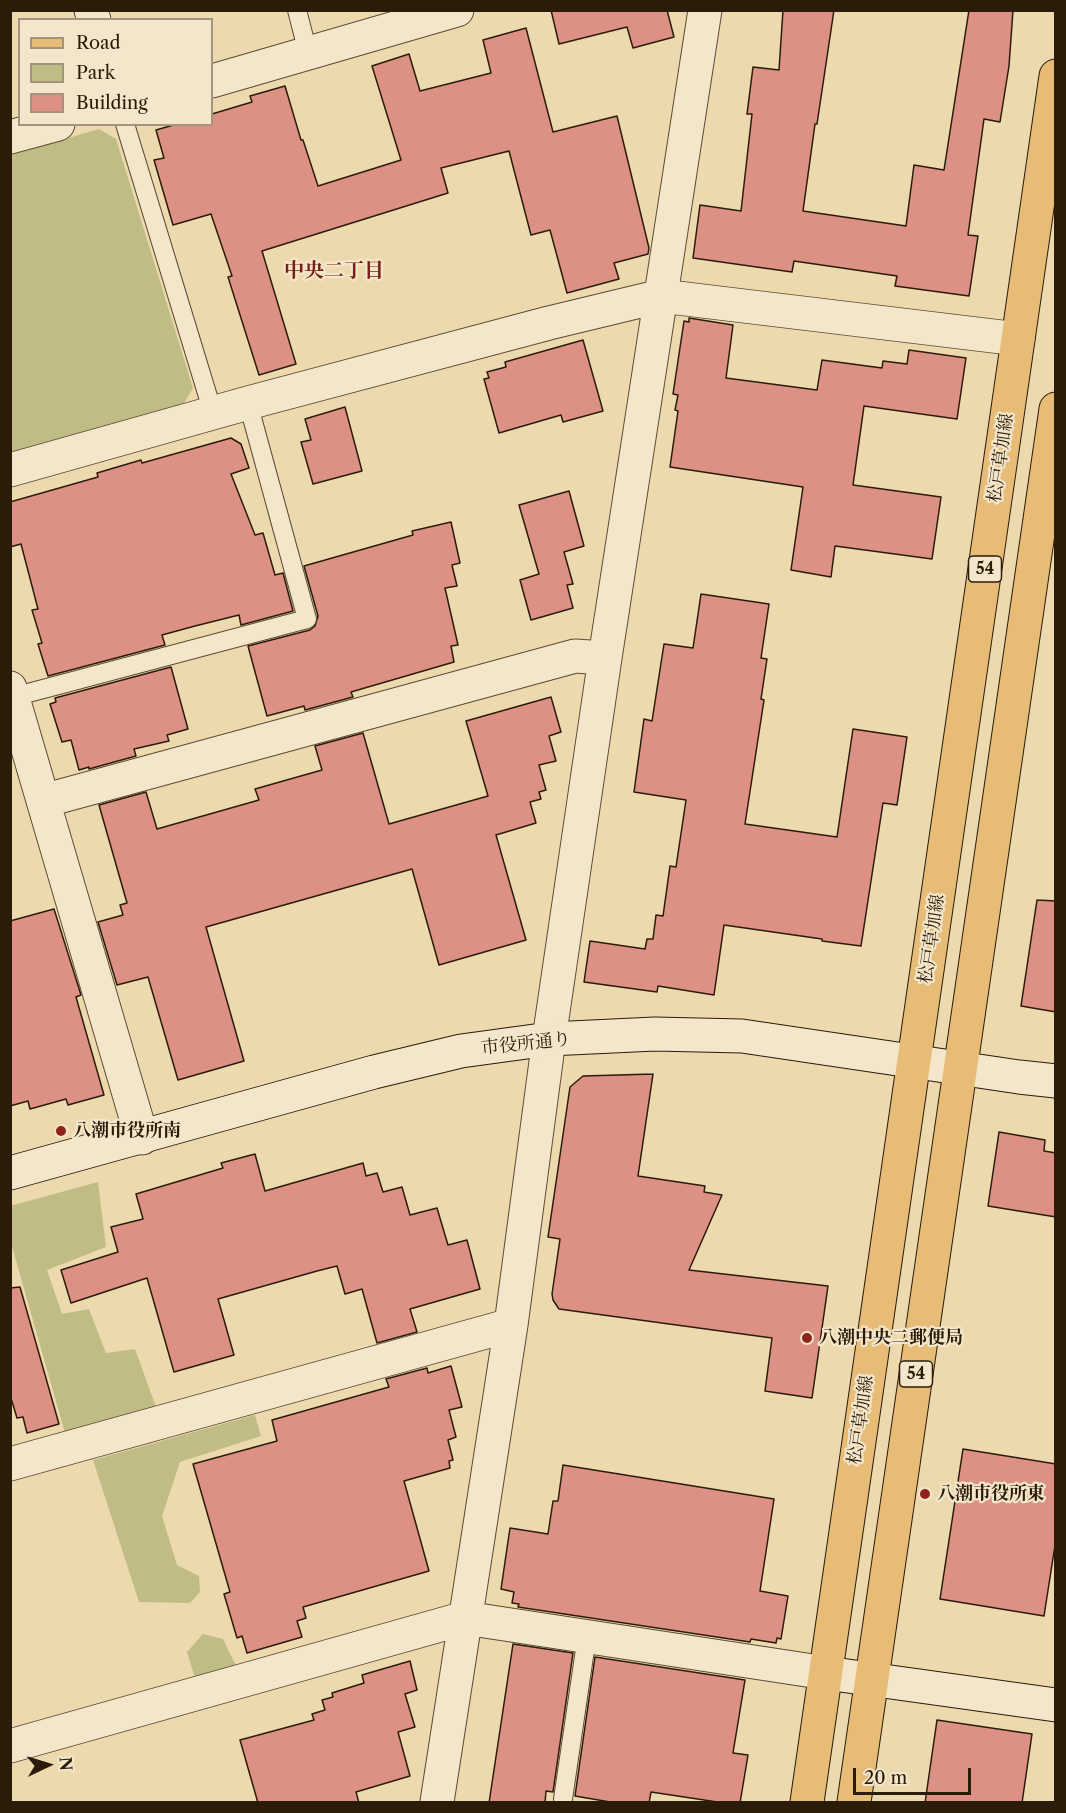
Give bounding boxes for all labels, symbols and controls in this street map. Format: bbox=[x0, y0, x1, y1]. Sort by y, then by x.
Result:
legend bbox=[18, 18, 213, 126]
text: Road bbox=[76, 32, 121, 54]
text: Park bbox=[76, 62, 115, 84]
text: Building bbox=[76, 92, 148, 114]
district label: 中央二丁目 bbox=[284, 259, 384, 283]
street label: 松戸草加線 bbox=[984, 412, 1018, 504]
road number: 54 bbox=[968, 556, 1002, 582]
street label: 松戸草加線 bbox=[915, 893, 949, 985]
street label: 市役所通り bbox=[480, 1029, 572, 1059]
place label: 八潮市役所南 bbox=[73, 1120, 181, 1142]
marker: 八潮市役所南 bbox=[54, 1124, 68, 1138]
place label: 八潮中央二郵便局 bbox=[819, 1327, 963, 1349]
marker: 八潮中央二郵便局 bbox=[800, 1331, 814, 1345]
road number: 54 bbox=[900, 1361, 932, 1387]
street label: 松戸草加線 bbox=[844, 1374, 878, 1466]
place label: 八潮市役所東 bbox=[937, 1483, 1045, 1505]
marker: 八潮市役所東 bbox=[918, 1487, 932, 1501]
north arrow bbox=[18, 1735, 78, 1795]
text: N bbox=[55, 1756, 76, 1771]
scale bar bbox=[856, 1756, 974, 1794]
text: 20 m bbox=[864, 1767, 907, 1789]

